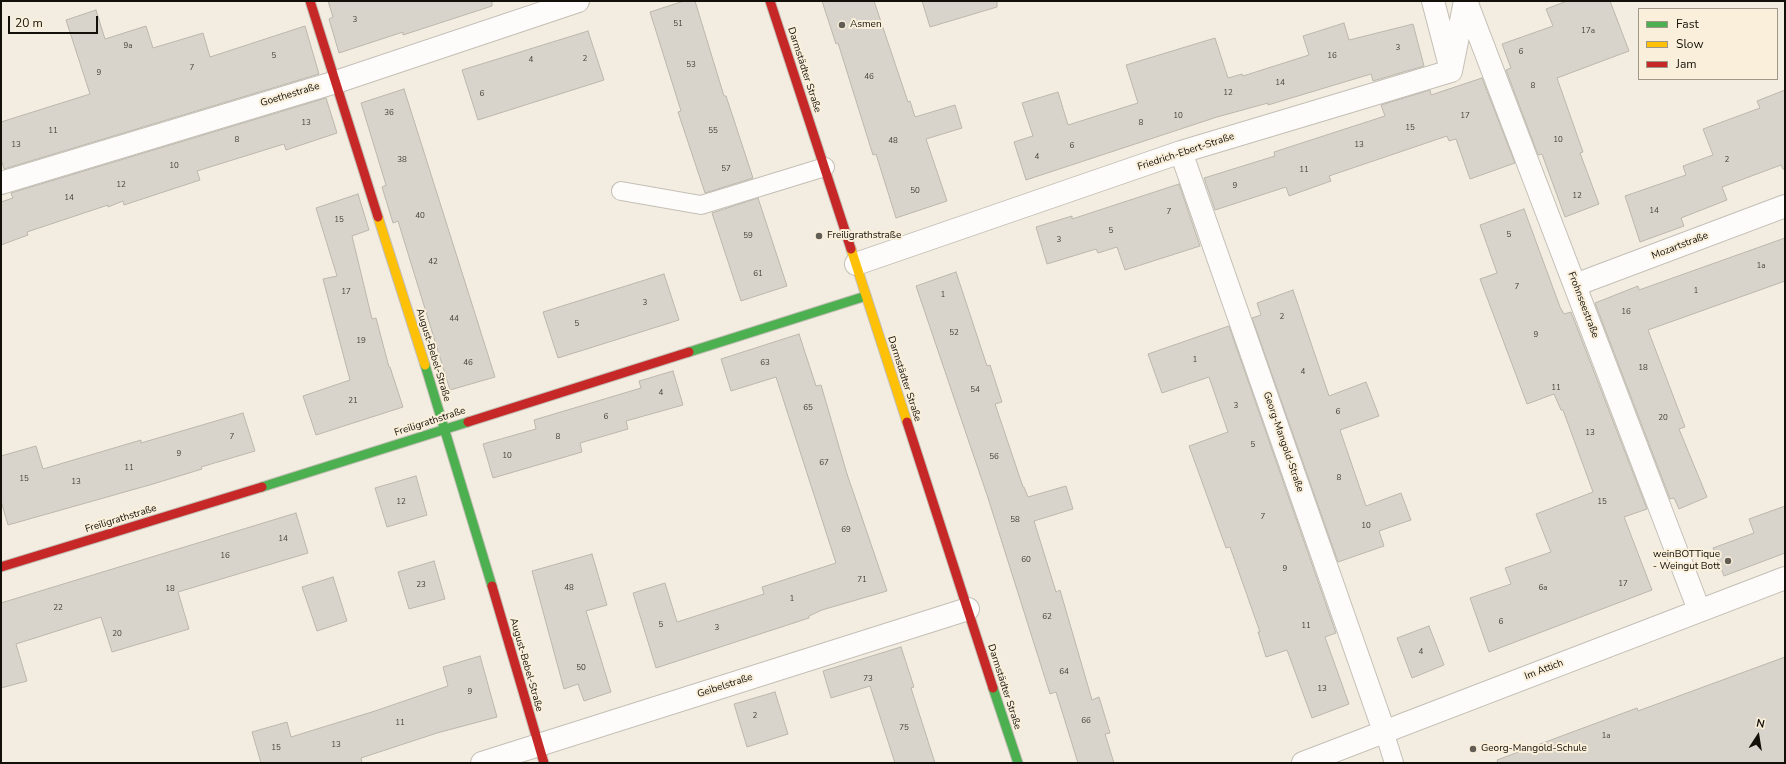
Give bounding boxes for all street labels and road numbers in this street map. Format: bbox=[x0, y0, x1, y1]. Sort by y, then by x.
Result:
street label: Darmstädter Straße bbox=[785, 26, 823, 114]
street label: Goethestraße bbox=[259, 80, 321, 110]
street label: Friedrich-Ebert-Straße bbox=[1136, 131, 1236, 173]
street label: Mozartstraße bbox=[1650, 230, 1710, 262]
street label: Frohnseestraße bbox=[1565, 270, 1601, 340]
street label: August-Bebel-Straße bbox=[413, 307, 453, 403]
street label: Darmstädter Straße bbox=[885, 335, 923, 423]
street label: Georg-Mangold-Straße bbox=[1260, 390, 1306, 494]
street label: Freiligrathstraße bbox=[393, 405, 467, 439]
street label: Freiligrathstraße bbox=[84, 502, 158, 536]
street label: August-Bebel-Straße bbox=[507, 617, 545, 713]
street label: Darmstädter Straße bbox=[985, 643, 1023, 731]
street label: Im Attich bbox=[1523, 657, 1565, 683]
street label: Geibelstraße bbox=[696, 671, 754, 701]

